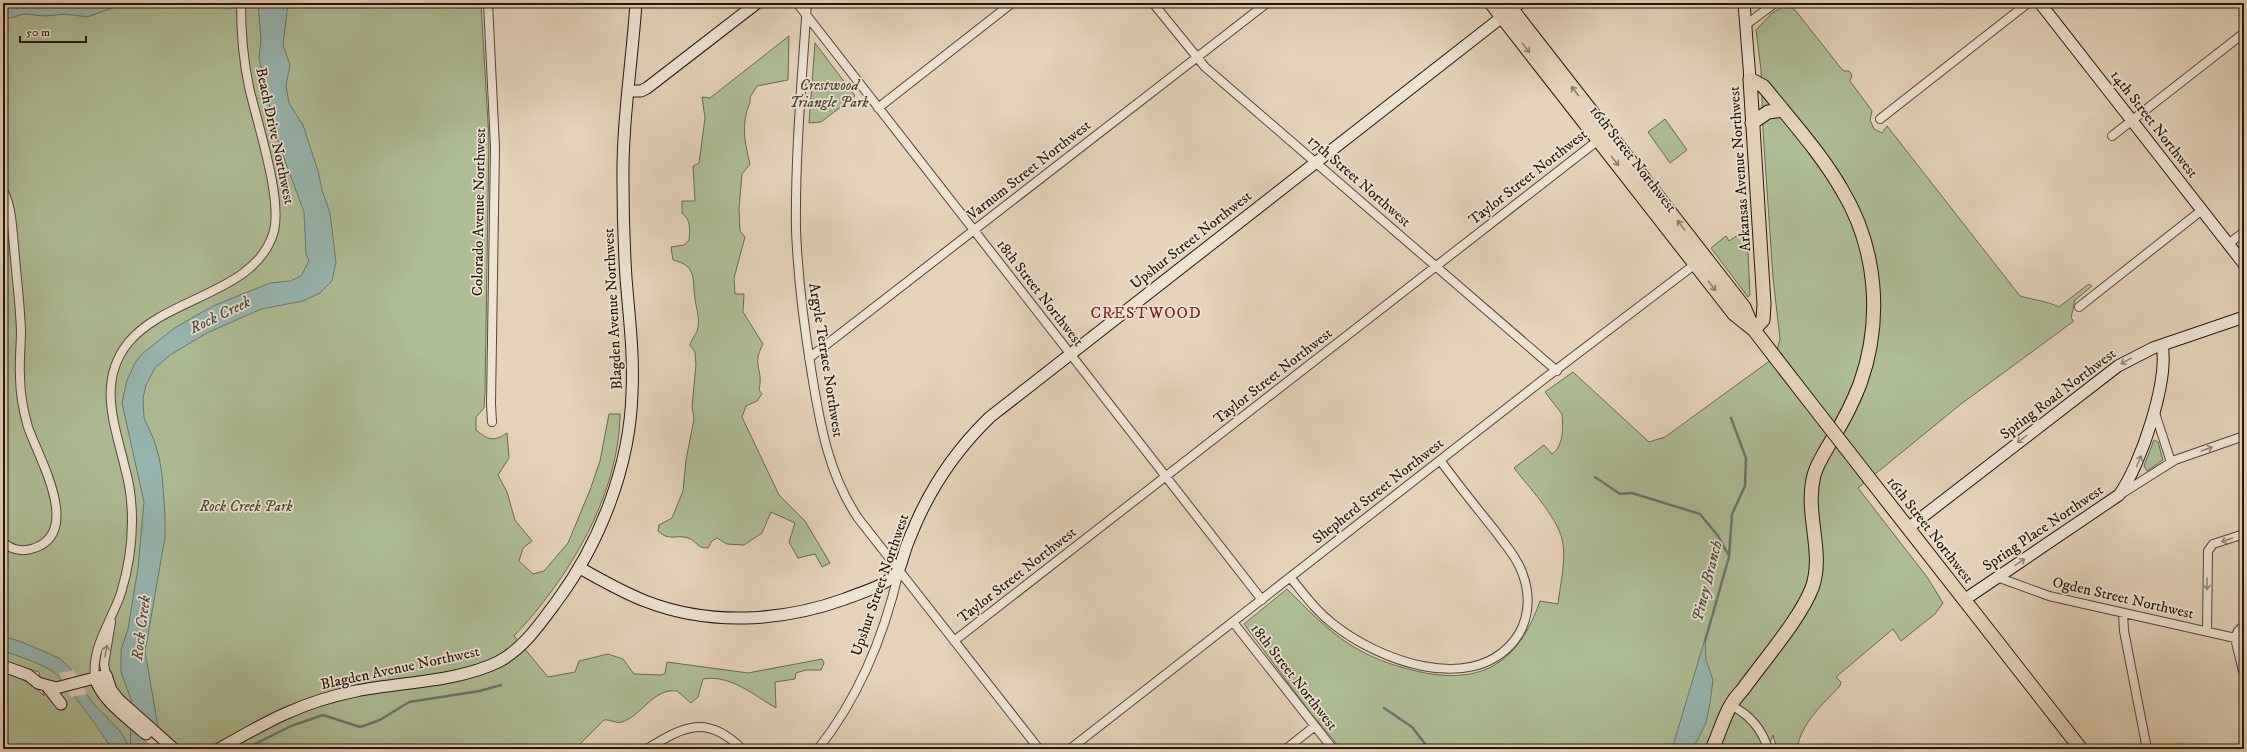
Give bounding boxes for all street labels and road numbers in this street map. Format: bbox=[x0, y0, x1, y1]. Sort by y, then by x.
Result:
street label: Beach Drive Northwest bbox=[251, 66, 299, 206]
street label: 14th Street Northwest bbox=[2106, 66, 2202, 182]
street label: Arkansas Avenue Northwest bbox=[1725, 85, 1755, 252]
street label: 16th Street Northwest bbox=[1585, 102, 1681, 217]
street label: Varnum Street Northwest bbox=[963, 116, 1095, 225]
street label: Taylor Street Northwest bbox=[1465, 125, 1591, 229]
street label: Colorado Avenue Northwest bbox=[468, 127, 490, 296]
street label: 17th Street Northwest bbox=[1303, 131, 1415, 231]
street label: Upshur Street Northwest bbox=[1126, 186, 1256, 293]
street label: Blagden Avenue Northwest bbox=[599, 228, 627, 390]
street label: 18th Street Northwest bbox=[992, 236, 1088, 350]
street label: Argyle Terrace Northwest bbox=[804, 282, 848, 439]
street label: Taylor Street Northwest bbox=[1210, 324, 1336, 428]
street label: Spring Road Northwest bbox=[1996, 344, 2120, 444]
street label: Shepherd Street Northwest bbox=[1309, 434, 1448, 548]
street label: 16th Street Northwest bbox=[1882, 473, 1978, 588]
street label: Spring Place Northwest bbox=[1979, 480, 2107, 575]
street label: Upshur Street Northwest bbox=[847, 511, 913, 659]
street label: Taylor Street Northwest bbox=[954, 523, 1080, 627]
street label: Ogden Street Northwest bbox=[2051, 573, 2196, 624]
street label: 18th Street Northwest bbox=[1246, 620, 1342, 734]
street label: Blagden Avenue Northwest bbox=[319, 642, 481, 694]

